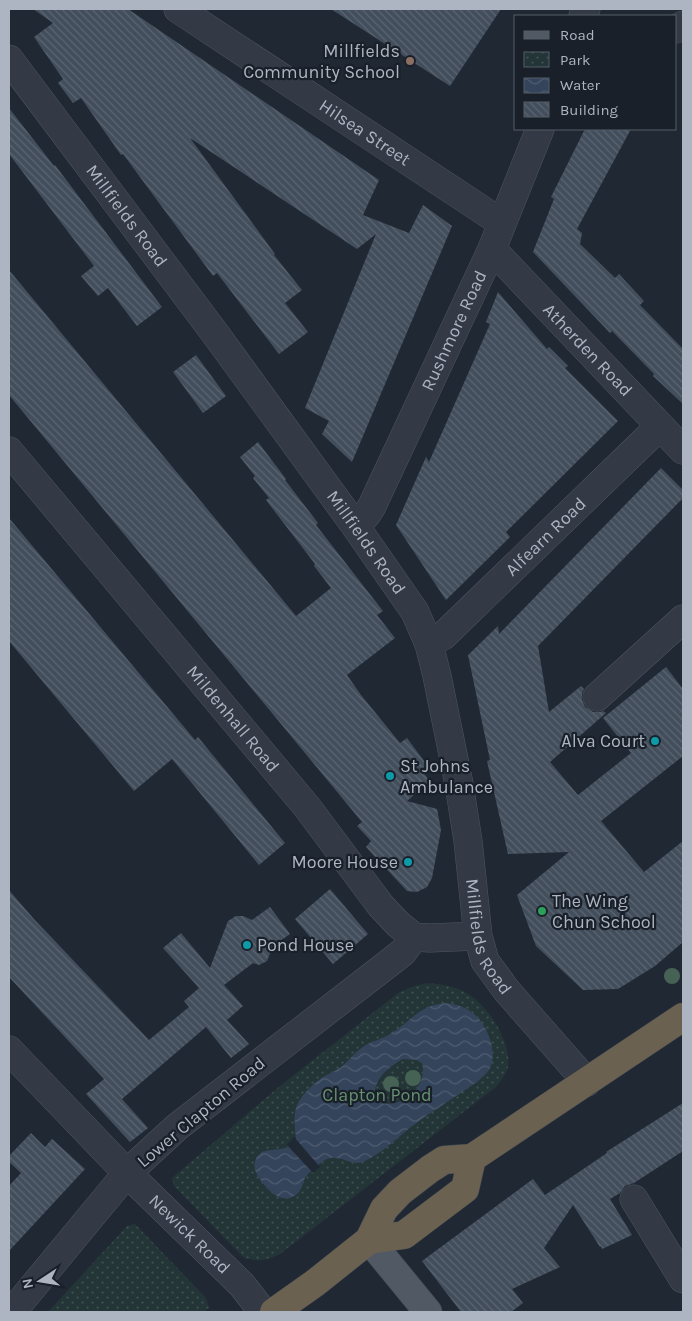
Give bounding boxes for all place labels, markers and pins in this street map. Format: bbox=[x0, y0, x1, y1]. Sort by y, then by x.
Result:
place label: Millfields Community School bbox=[243, 40, 400, 83]
marker: Millfields Community School bbox=[404, 55, 416, 67]
place label: Alva Court bbox=[561, 730, 645, 752]
marker: Alva Court bbox=[649, 735, 661, 747]
place label: St Johns Ambulance bbox=[400, 755, 493, 798]
marker: St Johns Ambulance bbox=[384, 770, 396, 782]
place label: Moore House bbox=[292, 851, 398, 873]
marker: Moore House bbox=[402, 856, 414, 868]
place label: The Wing Chun School bbox=[552, 890, 656, 933]
marker: The Wing Chun School bbox=[536, 905, 548, 917]
place label: Pond House bbox=[257, 934, 354, 956]
marker: Pond House bbox=[241, 939, 253, 951]

